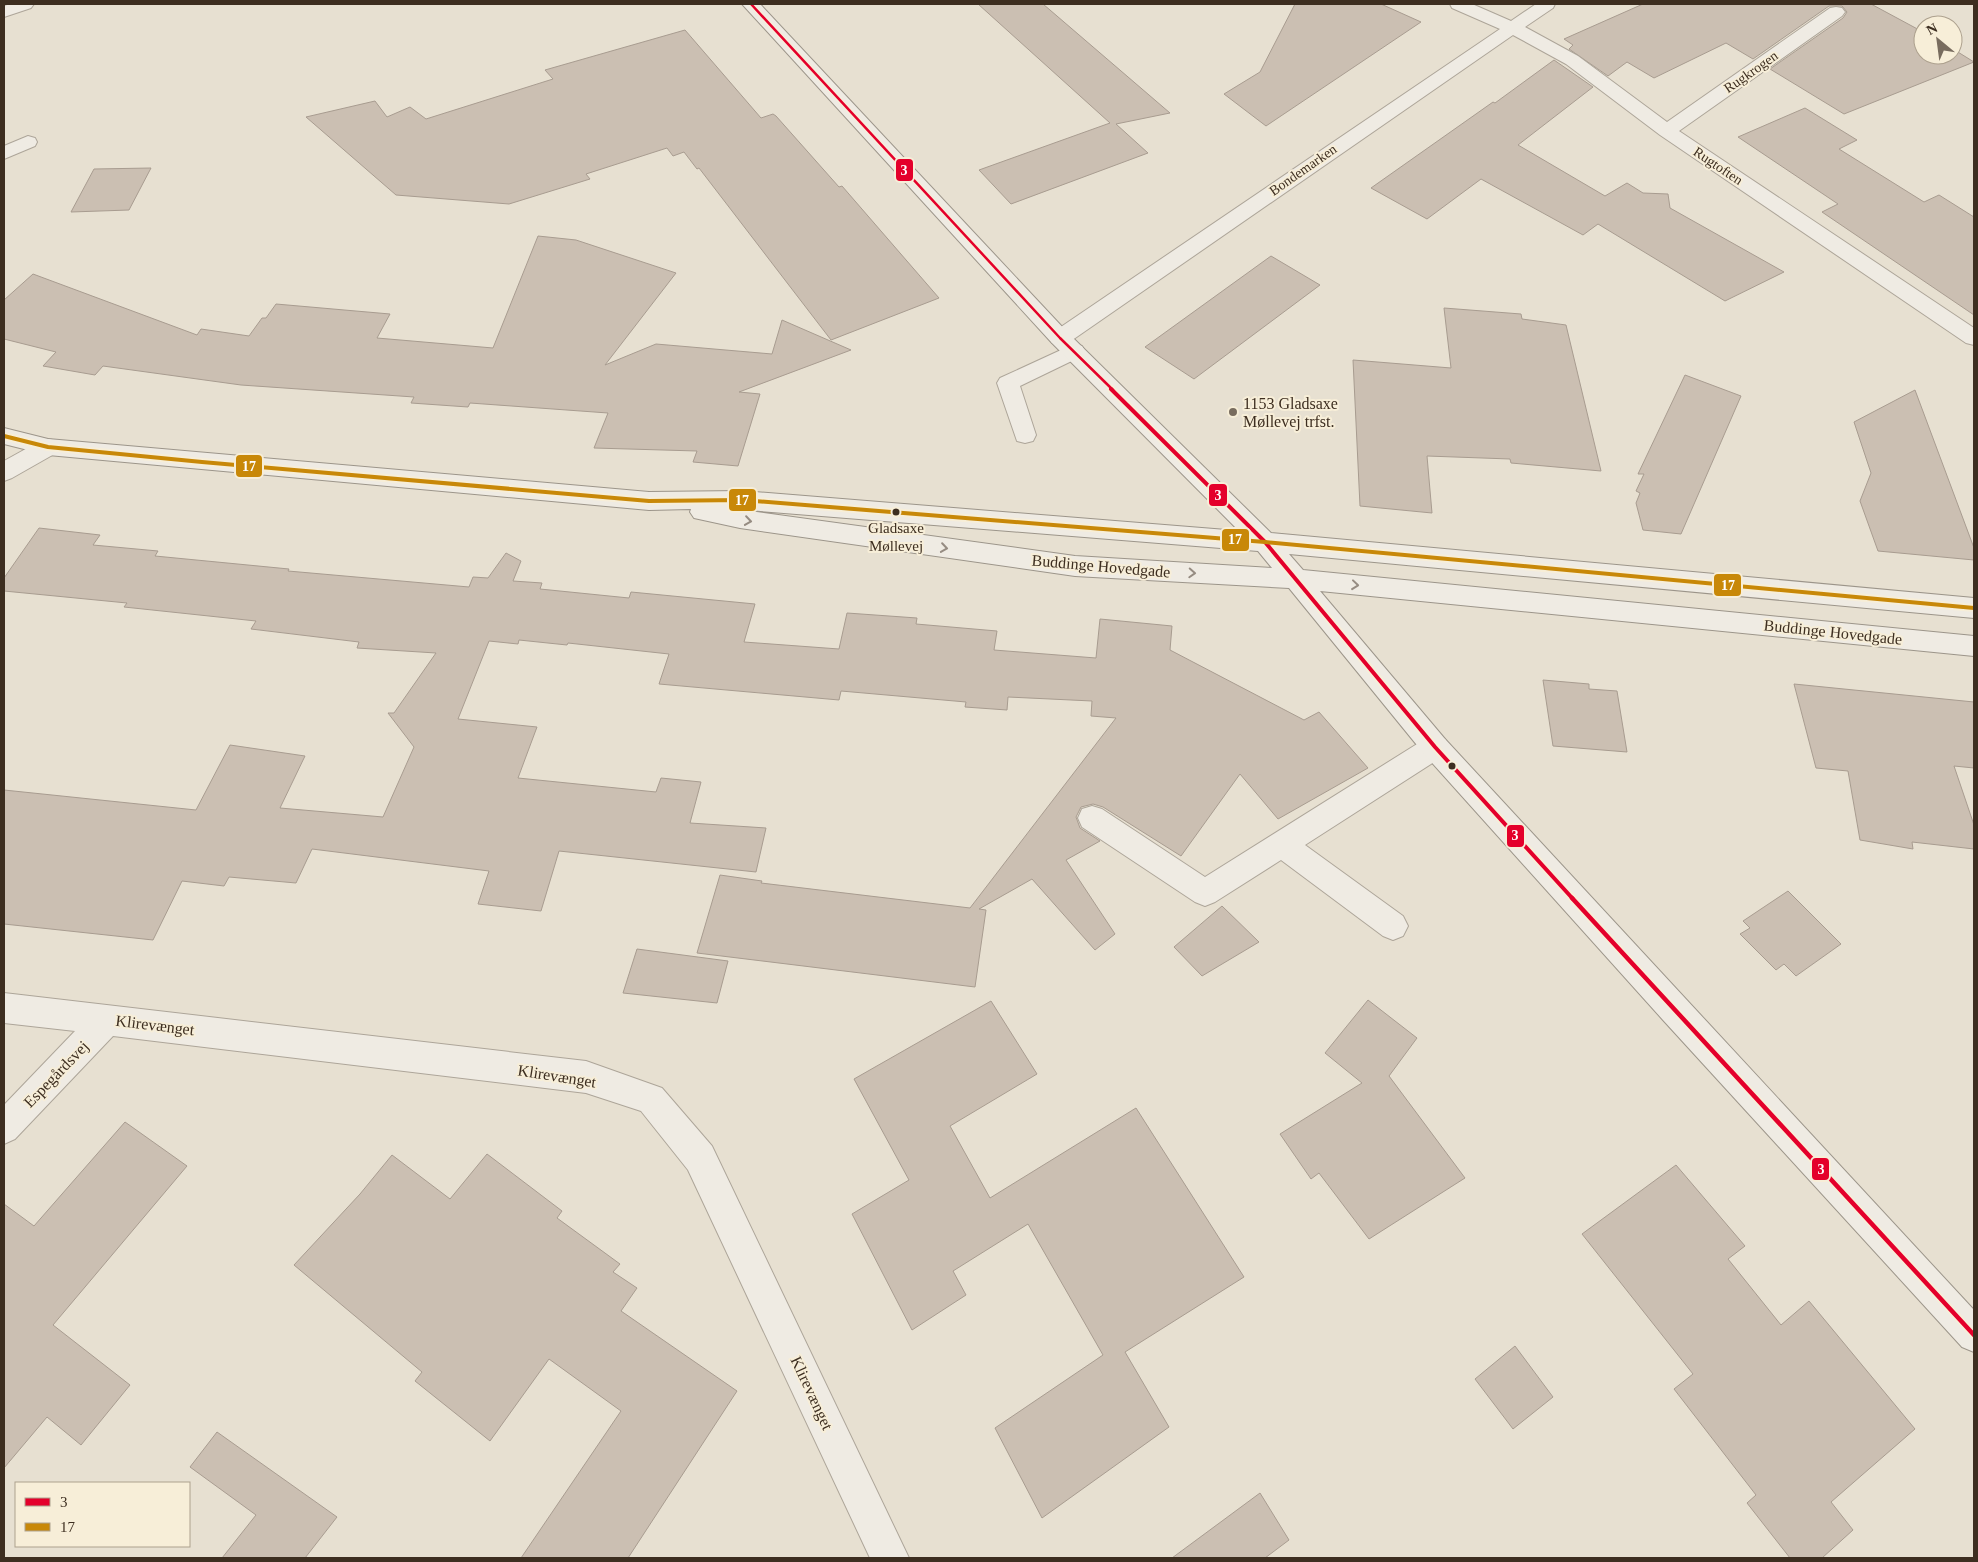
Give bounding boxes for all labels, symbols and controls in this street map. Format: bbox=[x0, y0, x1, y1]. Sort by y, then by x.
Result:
north arrow bbox=[1913, 15, 1963, 65]
text: N bbox=[1924, 20, 1940, 38]
street label: Rugkrogen bbox=[1721, 48, 1781, 96]
street label: Bondemarken bbox=[1267, 141, 1339, 199]
street label: Rugtoften bbox=[1691, 144, 1745, 188]
line badge: 3 bbox=[895, 158, 914, 182]
text: 3 bbox=[901, 163, 908, 178]
place label: 1153 Gladsaxe Møllevej trfst. bbox=[1243, 395, 1338, 431]
marker: 1153 Gladsaxe Møllevej trfst. bbox=[1227, 406, 1239, 418]
line badge: 17 bbox=[235, 454, 263, 478]
text: 17 bbox=[242, 459, 256, 474]
line badge: 3 bbox=[1208, 483, 1228, 507]
line badge: 17 bbox=[728, 488, 757, 512]
text: 3 bbox=[1215, 488, 1222, 503]
text: 17 bbox=[735, 493, 749, 508]
marker: Gladsaxe Møllevej bbox=[891, 507, 901, 517]
one-way arrow bbox=[744, 515, 753, 525]
place label: Gladsaxe Møllevej bbox=[868, 520, 924, 554]
line badge: 17 bbox=[1221, 528, 1250, 552]
text: 17 bbox=[1228, 532, 1242, 547]
one-way arrow bbox=[940, 542, 948, 553]
street label: Buddinge Hovedgade bbox=[1031, 551, 1171, 582]
one-way arrow bbox=[1189, 568, 1197, 579]
line badge: 17 bbox=[1713, 573, 1742, 597]
text: 17 bbox=[1721, 578, 1735, 593]
one-way arrow bbox=[1351, 579, 1359, 590]
street label: Buddinge Hovedgade bbox=[1763, 616, 1903, 649]
unlabelled marker bbox=[1447, 761, 1457, 771]
line badge: 3 bbox=[1506, 824, 1525, 848]
text: 3 bbox=[1512, 828, 1519, 843]
street label: Klirevænget bbox=[115, 1012, 196, 1039]
street label: Espegårdsvej bbox=[20, 1037, 92, 1111]
street label: Klirevænget bbox=[516, 1061, 598, 1092]
line badge: 3 bbox=[1811, 1157, 1830, 1181]
text: 3 bbox=[1818, 1162, 1825, 1177]
street label: Klirevænget bbox=[787, 1354, 837, 1433]
legend bbox=[15, 1482, 190, 1547]
text: 3 bbox=[60, 1494, 68, 1510]
text: 17 bbox=[60, 1519, 76, 1535]

